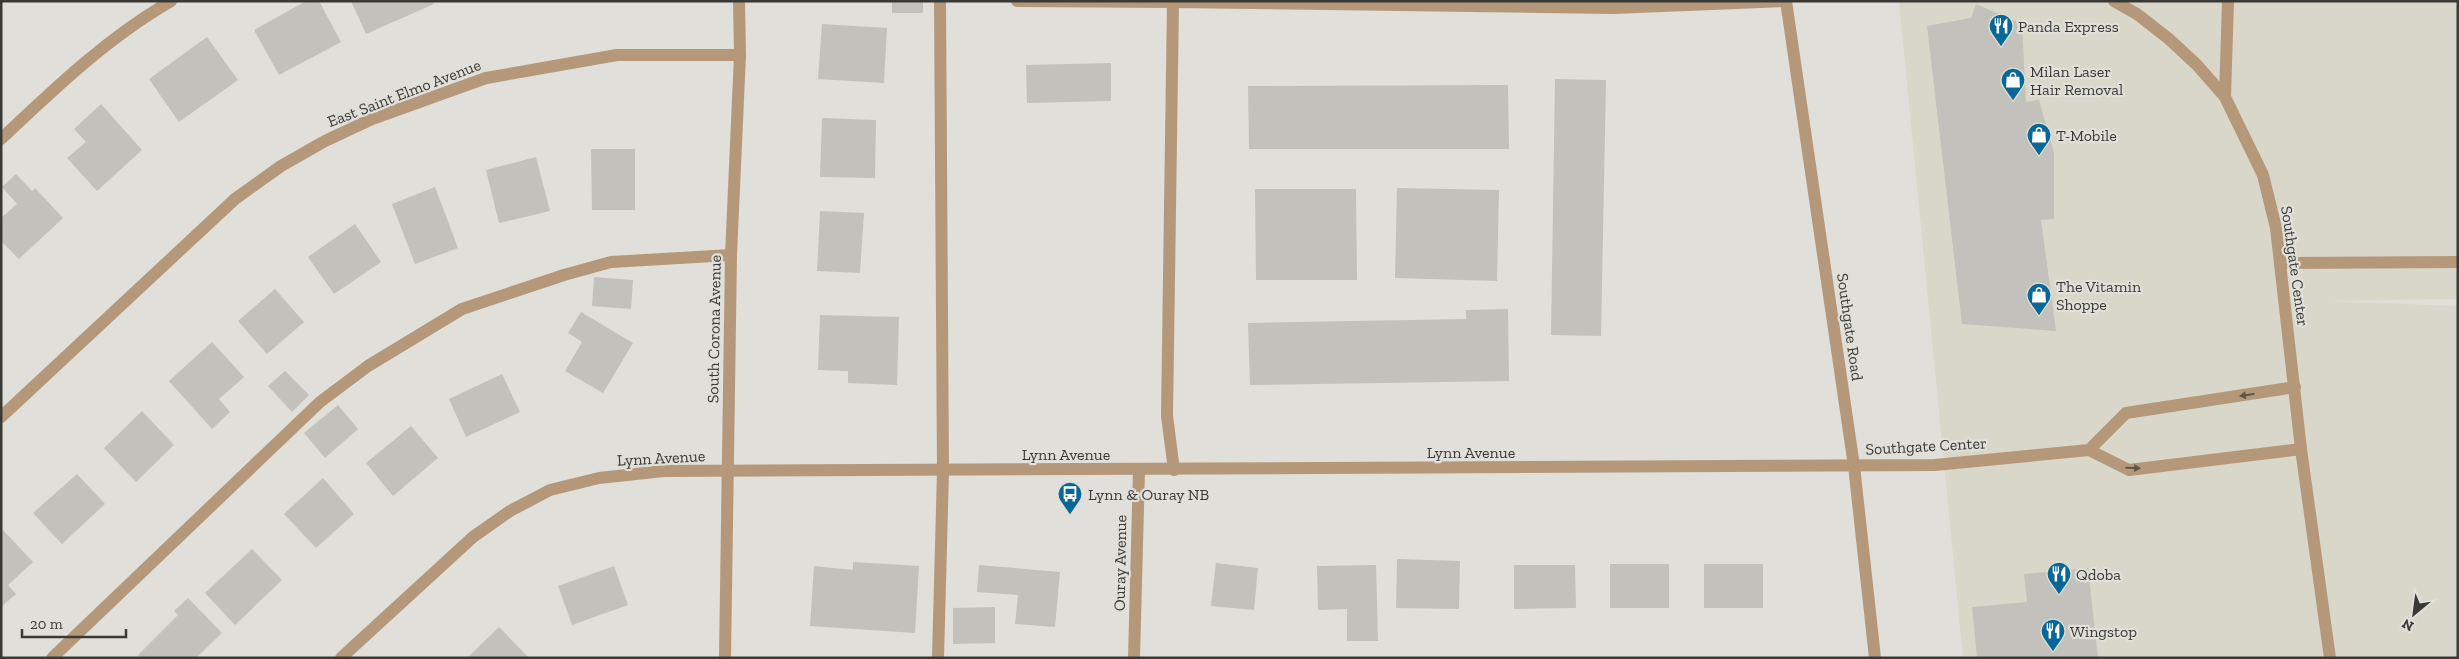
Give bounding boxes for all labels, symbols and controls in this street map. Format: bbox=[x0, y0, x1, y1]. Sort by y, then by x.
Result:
restaurant icon: Panda Express bbox=[1988, 13, 2014, 47]
place label: Panda Express bbox=[2018, 17, 2119, 36]
street label: East Saint Elmo Avenue bbox=[325, 55, 483, 131]
place label: Milan Laser Hair Removal bbox=[2030, 62, 2123, 99]
shop icon: Milan Laser Hair Removal bbox=[2000, 67, 2026, 101]
shop icon: T-Mobile bbox=[2026, 122, 2052, 156]
place label: T-Mobile bbox=[2056, 126, 2117, 145]
street label: Southgate Center bbox=[2277, 205, 2313, 328]
street label: South Corona Avenue bbox=[703, 255, 725, 403]
street label: Southgate Road bbox=[1833, 272, 1867, 382]
place label: The Vitamin Shoppe bbox=[2056, 277, 2142, 314]
shop icon: The Vitamin Shoppe bbox=[2026, 282, 2052, 316]
one-way arrow bbox=[2239, 391, 2255, 399]
street label: Southgate Center bbox=[1865, 433, 1987, 459]
street label: Lynn Avenue bbox=[1427, 443, 1515, 462]
street label: Lynn Avenue bbox=[1022, 445, 1110, 464]
street label: Lynn Avenue bbox=[616, 446, 706, 470]
one-way arrow bbox=[2125, 464, 2141, 472]
bus stop icon: Lynn & Ouray NB bbox=[1057, 481, 1083, 515]
place label: Lynn & Ouray NB bbox=[1088, 485, 1210, 504]
street label: Ouray Avenue bbox=[1110, 515, 1130, 611]
restaurant icon: Qdoba bbox=[2046, 561, 2072, 595]
place label: Qdoba bbox=[2076, 565, 2121, 584]
north arrow bbox=[2389, 589, 2439, 639]
scale bar bbox=[22, 606, 126, 638]
text: 20 m bbox=[30, 615, 63, 633]
text: N bbox=[2399, 615, 2417, 635]
restaurant icon: Wingstop bbox=[2040, 618, 2066, 652]
place label: Wingstop bbox=[2070, 622, 2137, 641]

